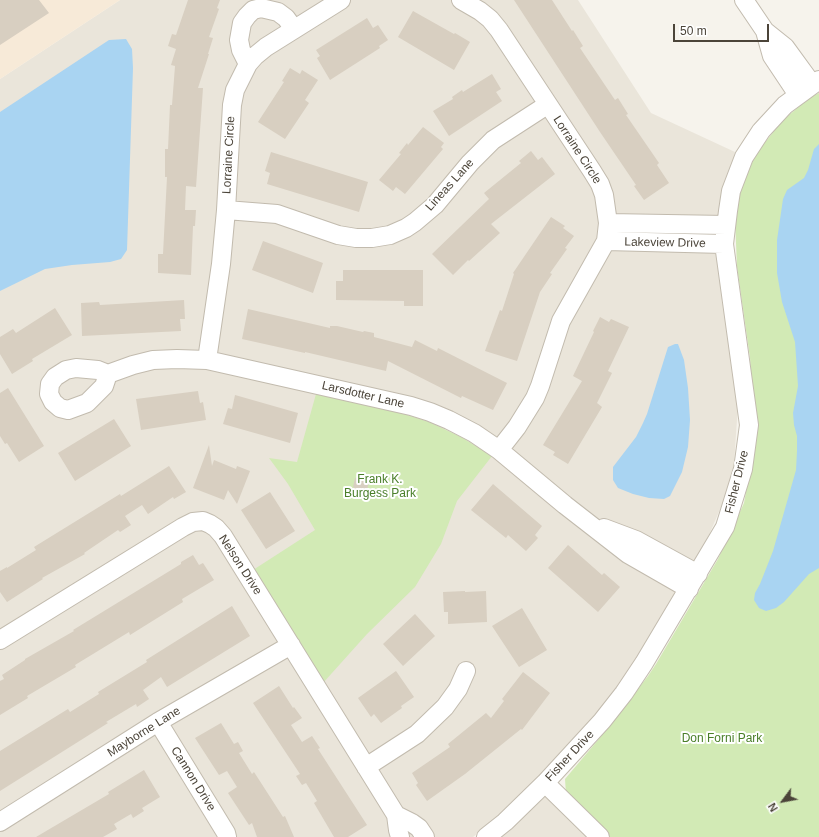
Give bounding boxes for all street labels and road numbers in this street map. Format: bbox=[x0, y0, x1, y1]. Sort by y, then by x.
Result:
street label: Lorraine Circle bbox=[550, 113, 604, 187]
street label: Lorraine Circle bbox=[220, 116, 238, 194]
street label: Lineas Lane bbox=[423, 156, 477, 214]
street label: Lakeview Drive bbox=[624, 235, 706, 251]
street label: Larsdotter Lane bbox=[320, 379, 406, 411]
street label: Fisher Drive bbox=[722, 449, 752, 515]
street label: Nelson Drive bbox=[215, 532, 265, 598]
street label: Mayborne Lane bbox=[105, 704, 183, 760]
street label: Fisher Drive bbox=[543, 727, 597, 785]
street label: Cannon Drive bbox=[167, 744, 219, 814]

